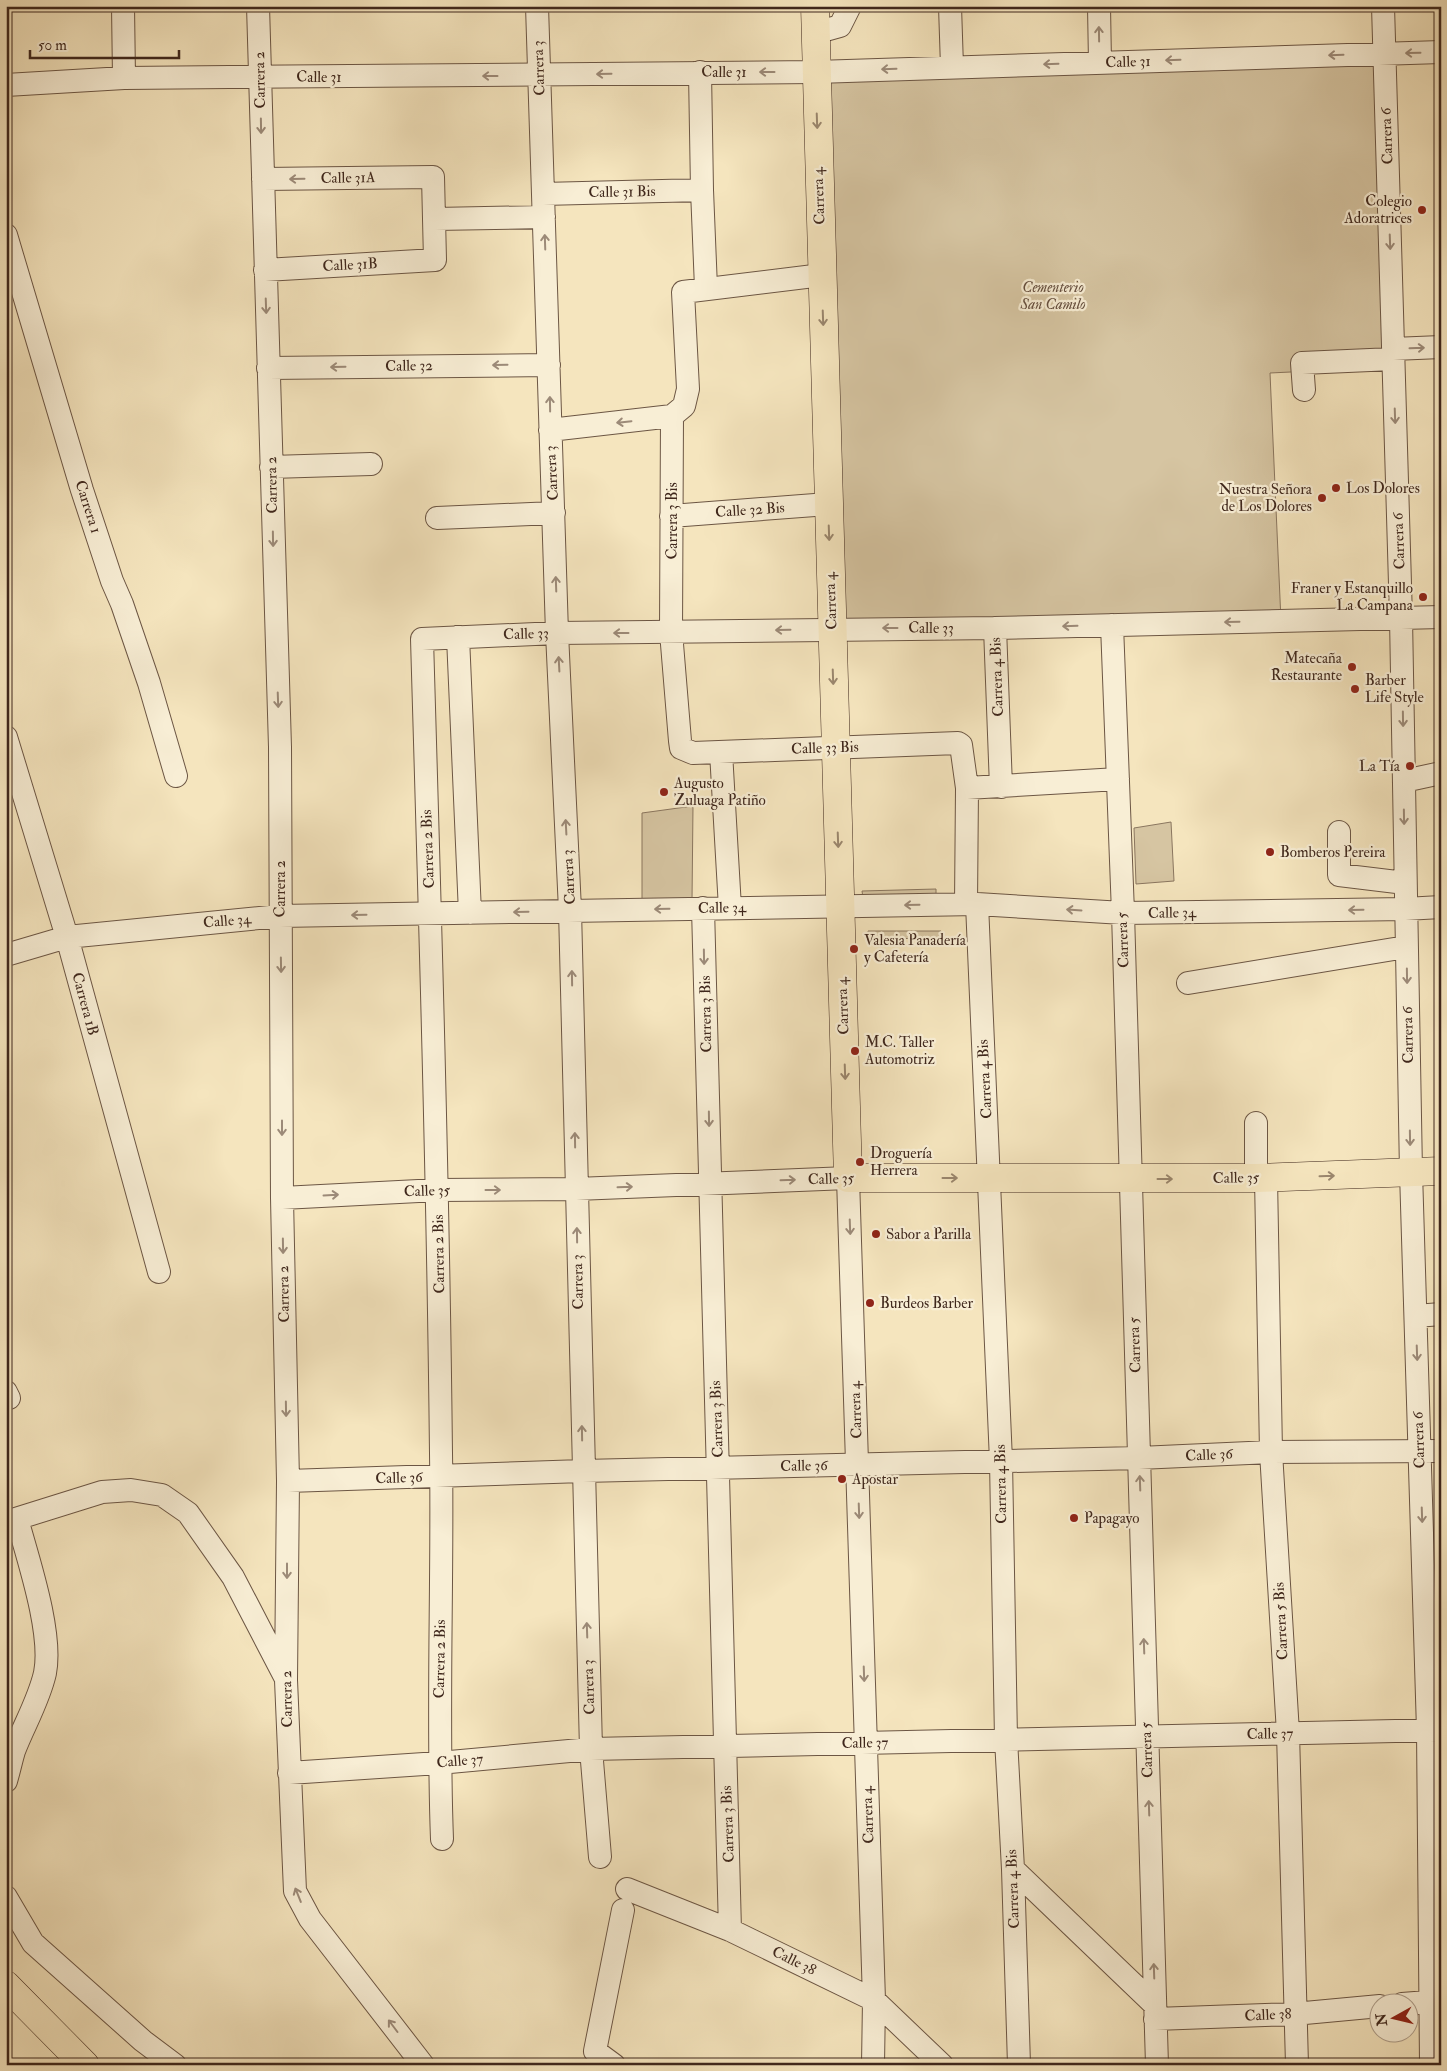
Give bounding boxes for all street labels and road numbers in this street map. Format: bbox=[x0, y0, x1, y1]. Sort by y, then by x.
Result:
street label: Carrera 3 bbox=[529, 40, 549, 96]
street label: Carrera 2 bbox=[250, 51, 270, 109]
street label: Calle 31 bbox=[1105, 52, 1151, 72]
street label: Calle 31 bbox=[701, 63, 747, 82]
street label: Calle 31 bbox=[296, 68, 342, 87]
street label: Carrera 6 bbox=[1376, 106, 1397, 165]
street label: Carrera 4 bbox=[808, 166, 829, 225]
street label: Calle 31A bbox=[320, 168, 376, 188]
street label: Calle 31 Bis bbox=[588, 182, 656, 202]
street label: Calle 31B bbox=[322, 254, 378, 276]
street label: Calle 32 bbox=[385, 356, 433, 376]
street label: Carrera 3 bbox=[541, 445, 563, 501]
street label: Carrera 2 bbox=[262, 456, 282, 514]
street label: Carrera 1 bbox=[71, 478, 105, 536]
street label: Carrera 3 Bis bbox=[663, 482, 682, 560]
street label: Calle 32 Bis bbox=[715, 498, 785, 522]
street label: Carrera 6 bbox=[1388, 511, 1409, 570]
street label: Carrera 4 bbox=[820, 571, 841, 630]
street label: Calle 33 bbox=[908, 619, 954, 638]
street label: Calle 33 bbox=[503, 624, 549, 644]
street label: Carrera 4 Bis bbox=[986, 637, 1008, 717]
street label: Calle 33 Bis bbox=[791, 737, 859, 759]
street label: Carrera 2 Bis bbox=[417, 809, 439, 889]
street label: Carrera 3 bbox=[558, 849, 580, 905]
street label: Carrera 2 bbox=[271, 860, 290, 918]
street label: Calle 34 bbox=[698, 898, 747, 918]
street label: Calle 34 bbox=[1148, 903, 1197, 923]
street label: Calle 34 bbox=[202, 909, 253, 933]
street label: Carrera 5 bbox=[1113, 911, 1133, 968]
street label: Carrera 1B bbox=[67, 970, 103, 1038]
street label: Carrera 3 Bis bbox=[696, 975, 716, 1053]
street label: Carrera 4 bbox=[832, 976, 853, 1035]
street label: Carrera 6 bbox=[1398, 1005, 1418, 1064]
street label: Carrera 4 Bis bbox=[973, 1039, 997, 1119]
street label: Calle 35 bbox=[1213, 1168, 1260, 1188]
street label: Calle 35 bbox=[807, 1169, 855, 1189]
street label: Calle 35 bbox=[403, 1181, 451, 1201]
street label: Carrera 2 Bis bbox=[429, 1214, 449, 1294]
street label: Carrera 3 bbox=[568, 1254, 588, 1310]
street label: Carrera 2 bbox=[274, 1265, 294, 1323]
street label: Carrera 5 bbox=[1125, 1316, 1145, 1373]
street label: Carrera 3 Bis bbox=[706, 1380, 728, 1458]
street label: Carrera 4 bbox=[845, 1380, 866, 1439]
street label: Carrera 6 bbox=[1408, 1410, 1429, 1469]
street label: Carrera 4 Bis bbox=[991, 1444, 1011, 1524]
street label: Calle 36 bbox=[1185, 1444, 1235, 1466]
street label: Calle 36 bbox=[780, 1456, 829, 1476]
street label: Calle 36 bbox=[375, 1468, 424, 1488]
street label: Carrera 5 Bis bbox=[1269, 1582, 1293, 1660]
street label: Carrera 2 Bis bbox=[430, 1619, 450, 1699]
street label: Carrera 3 bbox=[579, 1659, 599, 1715]
street label: Carrera 2 bbox=[277, 1670, 297, 1728]
street label: Carrera 5 bbox=[1137, 1721, 1157, 1778]
street label: Calle 37 bbox=[1246, 1724, 1294, 1744]
street label: Calle 37 bbox=[841, 1733, 889, 1753]
street label: Calle 37 bbox=[436, 1749, 484, 1773]
street label: Carrera 3 Bis bbox=[717, 1785, 739, 1863]
street label: Carrera 4 bbox=[857, 1785, 878, 1844]
street label: Carrera 4 Bis bbox=[1002, 1849, 1024, 1929]
street label: Calle 38 bbox=[769, 1942, 819, 1980]
street label: Calle 38 bbox=[1244, 2004, 1292, 2026]

